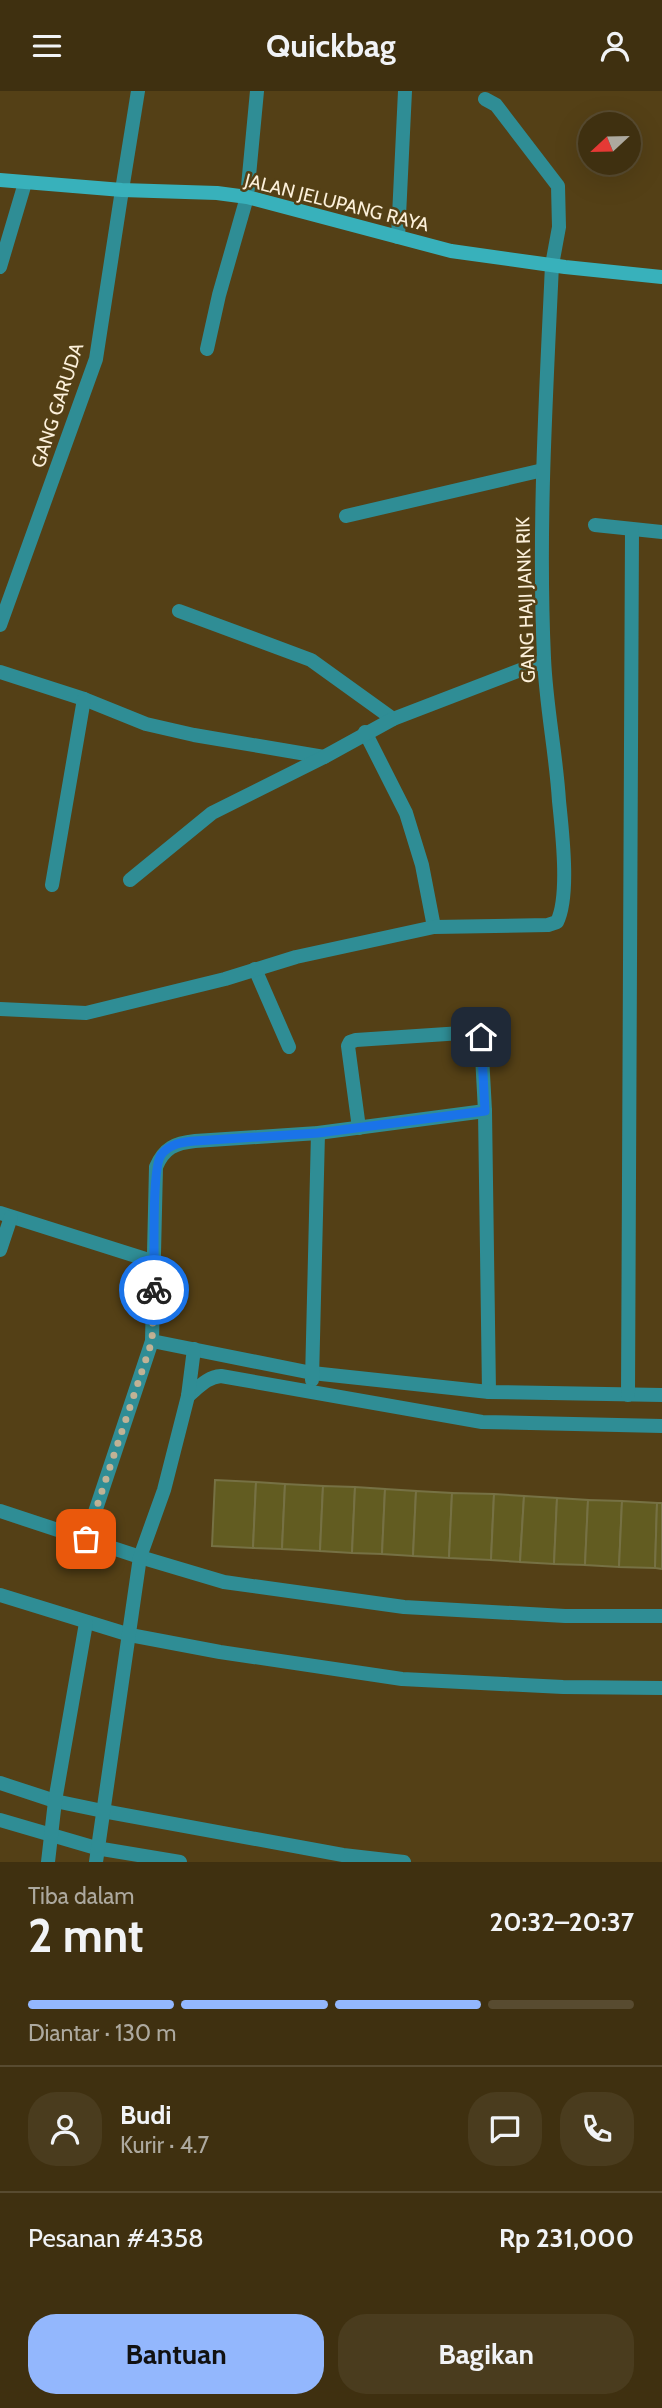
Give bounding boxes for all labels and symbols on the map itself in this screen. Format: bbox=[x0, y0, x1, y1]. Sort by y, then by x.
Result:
north arrow bbox=[578, 112, 640, 175]
street label: JALAN JELUPANG RAYA bbox=[241, 168, 432, 237]
street label: GANG GARUDA bbox=[26, 340, 89, 470]
street label: GANG HAJI JANK RIK bbox=[511, 516, 540, 683]
pin bbox=[451, 1007, 511, 1067]
courier bbox=[119, 1255, 189, 1325]
pin bbox=[56, 1509, 116, 1569]

